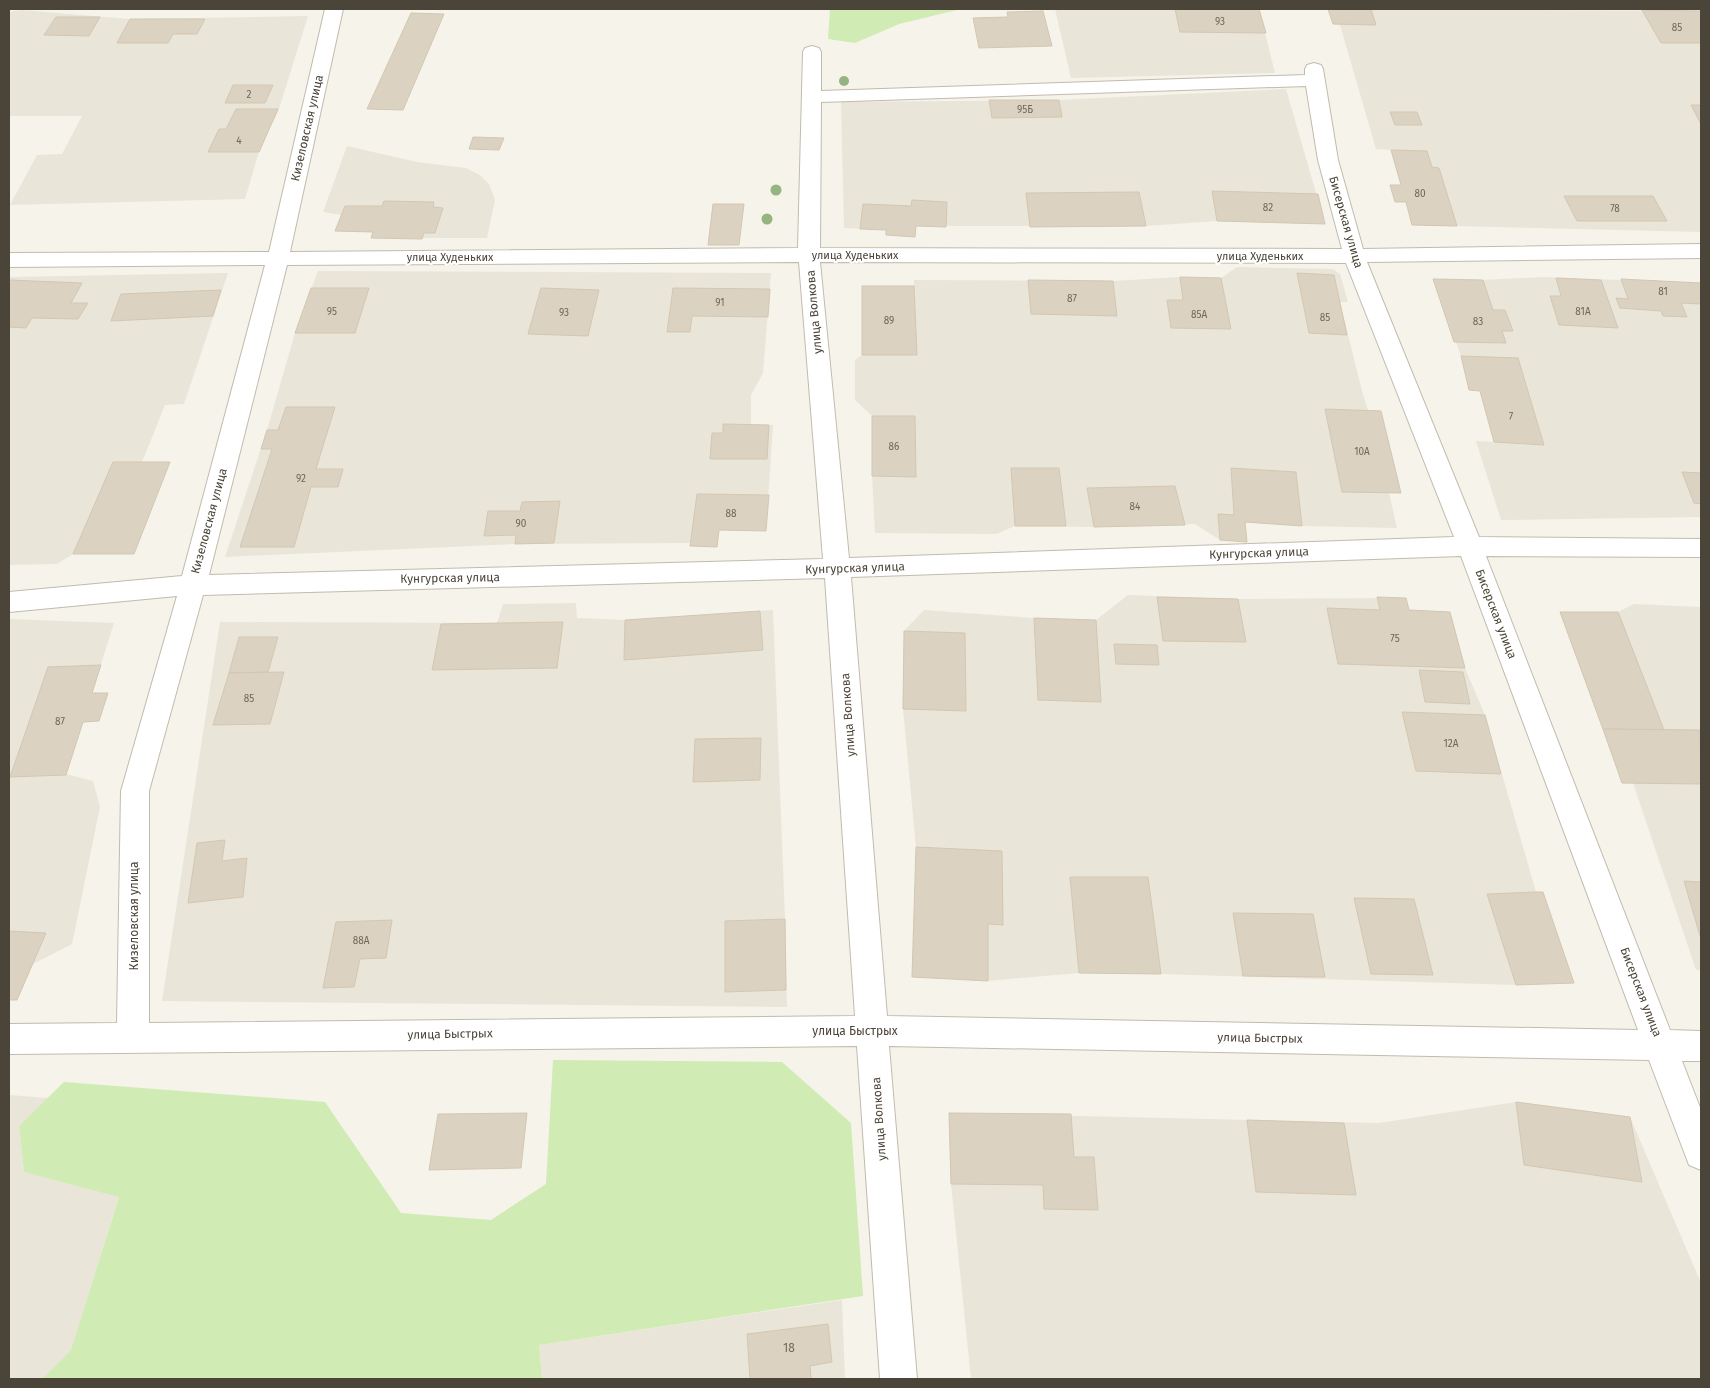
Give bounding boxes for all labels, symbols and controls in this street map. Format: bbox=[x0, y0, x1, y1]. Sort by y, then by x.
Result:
house number: 93 bbox=[1215, 16, 1225, 28]
house number: 85 bbox=[1672, 22, 1682, 34]
street label: Кизеловская улица bbox=[288, 73, 326, 183]
house number: 2 bbox=[247, 89, 252, 101]
house number: 95Б bbox=[1017, 104, 1033, 116]
house number: 4 bbox=[236, 135, 242, 147]
street label: Бисерская улица bbox=[1326, 174, 1366, 270]
house number: 80 bbox=[1414, 188, 1426, 200]
house number: 82 bbox=[1263, 202, 1273, 214]
house number: 78 bbox=[1610, 203, 1620, 215]
street label: улица Худеньких bbox=[812, 249, 899, 262]
street label: улица Худеньких bbox=[1217, 250, 1304, 263]
street label: улица Худеньких bbox=[407, 251, 494, 264]
street label: улица Волкова bbox=[803, 270, 825, 354]
house number: 81 bbox=[1658, 286, 1668, 298]
house number: 87 bbox=[1067, 293, 1077, 305]
house number: 91 bbox=[715, 297, 725, 309]
house number: 95 bbox=[327, 306, 337, 318]
house number: 81А bbox=[1575, 306, 1591, 318]
house number: 93 bbox=[559, 307, 569, 319]
house number: 85А bbox=[1191, 309, 1207, 321]
house number: 85 bbox=[1320, 312, 1330, 324]
house number: 89 bbox=[884, 315, 894, 327]
house number: 83 bbox=[1473, 316, 1483, 328]
house number: 7 bbox=[1509, 411, 1514, 423]
house number: 86 bbox=[889, 441, 899, 453]
house number: 10А bbox=[1354, 446, 1370, 458]
street label: Кизеловская улица bbox=[188, 467, 230, 575]
house number: 92 bbox=[296, 473, 306, 485]
house number: 84 bbox=[1130, 501, 1141, 513]
house number: 88 bbox=[725, 508, 737, 520]
house number: 90 bbox=[516, 518, 527, 530]
street label: Кунгурская улица bbox=[1209, 544, 1309, 562]
street label: Кунгурская улица bbox=[805, 559, 905, 577]
street label: Бисерская улица bbox=[1472, 567, 1520, 661]
street label: Кунгурская улица bbox=[400, 570, 500, 586]
house number: 75 bbox=[1390, 633, 1400, 645]
street label: улица Волкова bbox=[838, 673, 858, 757]
house number: 85 bbox=[244, 693, 254, 705]
house number: 87 bbox=[55, 716, 65, 728]
house number: 12А bbox=[1443, 738, 1459, 750]
street label: Кизеловская улица bbox=[127, 862, 141, 970]
house number: 88А bbox=[353, 935, 370, 947]
street label: Бисерская улица bbox=[1617, 945, 1665, 1039]
street label: улица Быстрых bbox=[812, 1024, 898, 1038]
street label: улица Быстрых bbox=[407, 1026, 493, 1042]
street label: улица Быстрых bbox=[1217, 1030, 1303, 1046]
street label: улица Волкова bbox=[869, 1077, 889, 1161]
house number: 18 bbox=[783, 1341, 795, 1355]

